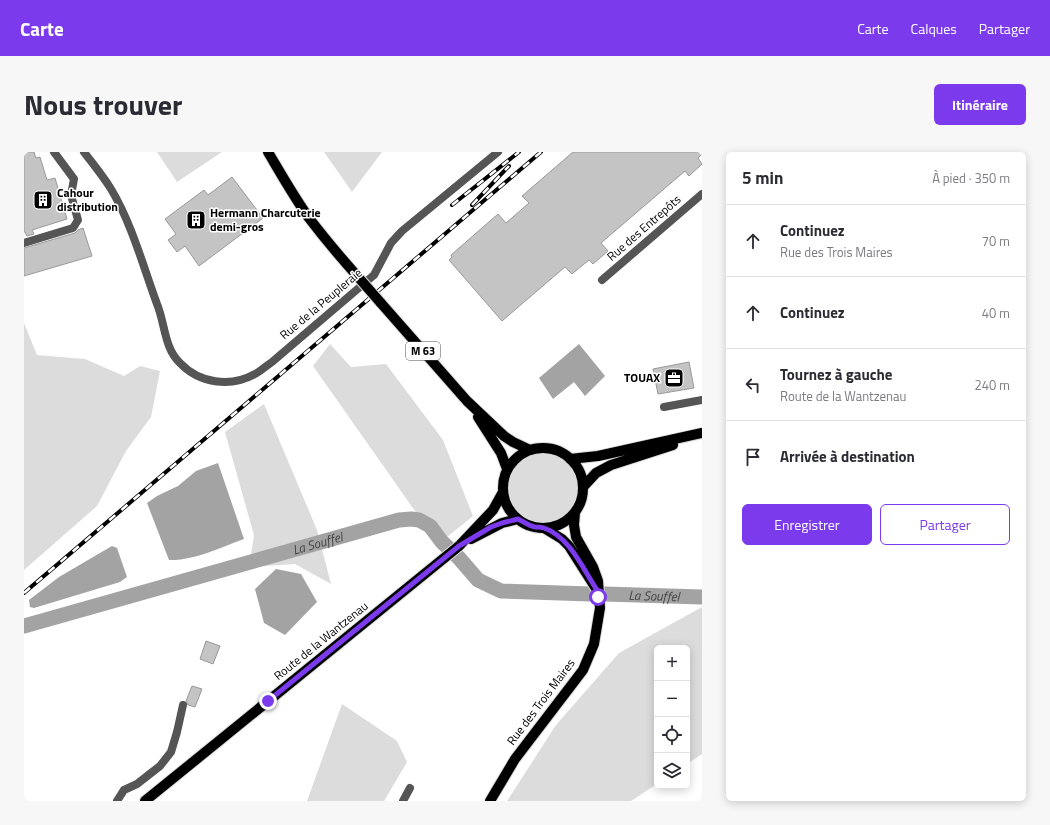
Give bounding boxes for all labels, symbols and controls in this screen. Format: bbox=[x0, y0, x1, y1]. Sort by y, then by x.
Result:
text: Carte bbox=[20, 14, 64, 43]
text: Carte bbox=[857, 18, 889, 39]
text: Calques bbox=[911, 18, 957, 39]
text: Partager bbox=[979, 18, 1030, 39]
text: Nous trouver bbox=[24, 83, 182, 126]
button: Itinéraire bbox=[934, 84, 1026, 125]
text: 5 min bbox=[742, 165, 783, 191]
text: À pied · 350 m bbox=[932, 168, 1010, 188]
place label: Cahour distribution bbox=[57, 183, 118, 216]
building icon: Cahour distribution bbox=[32, 189, 54, 211]
street label: Rue des Entrepôts bbox=[602, 190, 685, 265]
place label: Hermann Charcuterie demi-gros bbox=[210, 203, 321, 236]
building icon: Hermann Charcuterie demi-gros bbox=[185, 209, 207, 231]
text: Continuez bbox=[780, 219, 845, 242]
icon: ahead bbox=[742, 230, 764, 252]
text: 70 m bbox=[982, 231, 1010, 251]
text: Rue des Trois Maires bbox=[780, 242, 893, 262]
street label: Rue de la Peupleraie bbox=[275, 263, 366, 344]
text: Continuez bbox=[780, 301, 845, 324]
icon: ahead bbox=[742, 302, 764, 324]
text: 40 m bbox=[982, 303, 1010, 323]
road number: M 63 bbox=[406, 342, 440, 360]
text: Tournez à gauche bbox=[780, 363, 892, 386]
office icon: TOUAX bbox=[663, 367, 685, 389]
place label: TOUAX bbox=[624, 368, 660, 387]
icon: left bbox=[742, 374, 764, 396]
text: 240 m bbox=[974, 375, 1010, 395]
text: Route de la Wantzenau bbox=[780, 386, 907, 406]
text: Arrivée à destination bbox=[780, 445, 915, 468]
icon: arrive bbox=[742, 446, 764, 468]
button: Enregistrer bbox=[742, 504, 872, 545]
button: Partager bbox=[880, 504, 1010, 545]
water label: La Souffel bbox=[290, 526, 347, 560]
water label: La Souffel bbox=[628, 585, 682, 606]
route start bbox=[589, 588, 607, 606]
street label: Route de la Wantzenau bbox=[269, 596, 372, 685]
map controls bbox=[654, 645, 690, 789]
button: + bbox=[654, 645, 690, 681]
street label: Rue des Trois Maires bbox=[502, 654, 580, 749]
button: − bbox=[654, 681, 690, 717]
route end bbox=[259, 692, 277, 710]
button: locate bbox=[654, 717, 690, 753]
button: layers bbox=[654, 753, 690, 789]

